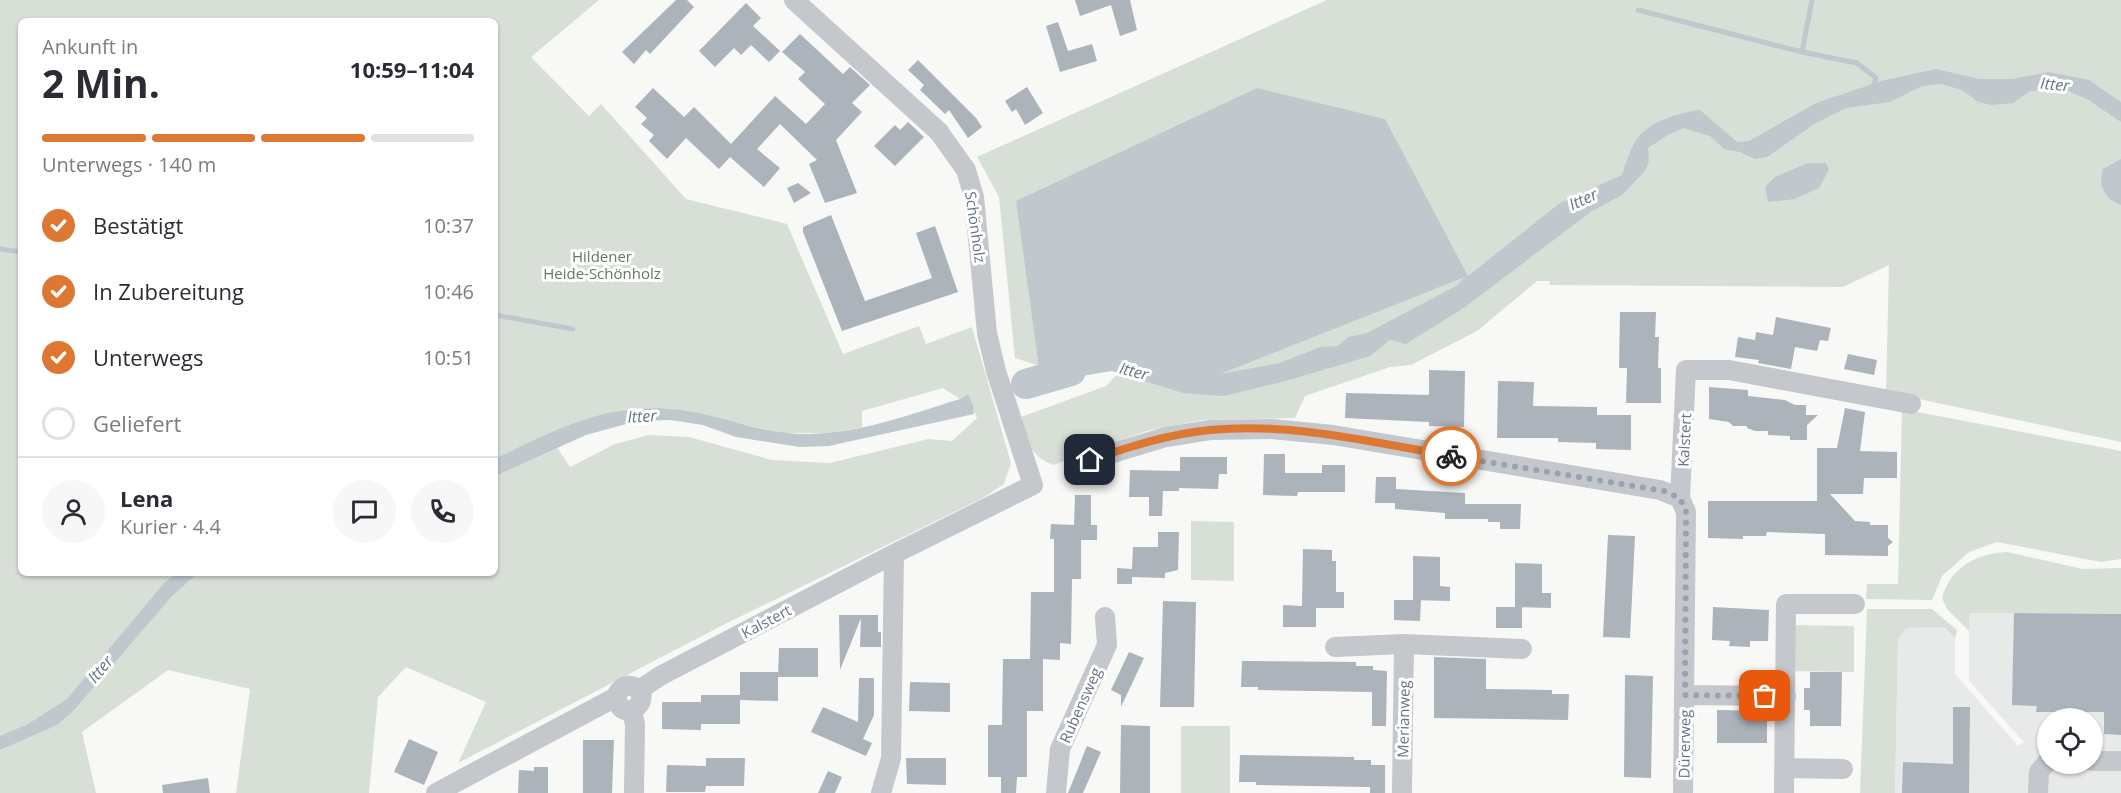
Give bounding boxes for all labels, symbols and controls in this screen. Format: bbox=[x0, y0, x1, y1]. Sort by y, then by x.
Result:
text: Ankunft in bbox=[42, 33, 138, 60]
text: 10:59–11:04 bbox=[350, 54, 474, 84]
text: 2 Min. bbox=[42, 56, 160, 109]
water label: Itter bbox=[2039, 72, 2071, 97]
text: Unterwegs · 140 m bbox=[42, 151, 216, 178]
water label: Itter bbox=[1565, 183, 1601, 215]
street label: Schönholz bbox=[961, 190, 991, 264]
icon: check bbox=[42, 209, 75, 242]
text: Bestätigt bbox=[93, 210, 183, 240]
text: 10:37 bbox=[423, 212, 474, 239]
park label: Hildener Heide-Schönholz bbox=[543, 246, 661, 283]
icon: check bbox=[42, 275, 75, 308]
text: In Zubereitung bbox=[93, 276, 244, 306]
text: 10:46 bbox=[423, 278, 474, 305]
icon: check bbox=[42, 341, 75, 374]
text: Unterwegs bbox=[93, 342, 204, 372]
text: 10:51 bbox=[423, 344, 474, 371]
water label: Itter bbox=[1117, 357, 1151, 385]
water label: Itter bbox=[627, 404, 658, 428]
text: Geliefert bbox=[93, 408, 181, 438]
street label: Kalstert bbox=[1673, 413, 1695, 467]
courier bbox=[1421, 426, 1481, 486]
pin bbox=[1064, 434, 1115, 485]
icon: bike bbox=[1435, 440, 1468, 473]
icon: home bbox=[1073, 443, 1106, 476]
button: person bbox=[42, 480, 105, 543]
button: chat bbox=[333, 480, 396, 543]
button: phone bbox=[411, 480, 474, 543]
text: Lena bbox=[120, 483, 173, 513]
text: Kurier · 4.4 bbox=[120, 513, 221, 540]
street label: Kalstert bbox=[738, 600, 794, 642]
water label: Itter bbox=[82, 650, 118, 687]
street label: Rubensweg bbox=[1054, 664, 1106, 746]
pin bbox=[1739, 670, 1790, 721]
icon: bag bbox=[1748, 679, 1781, 712]
street label: Merianweg bbox=[1392, 680, 1414, 758]
map controls bbox=[2037, 708, 2103, 774]
button: locate bbox=[2037, 708, 2103, 774]
street label: Dürerweg bbox=[1673, 709, 1695, 779]

